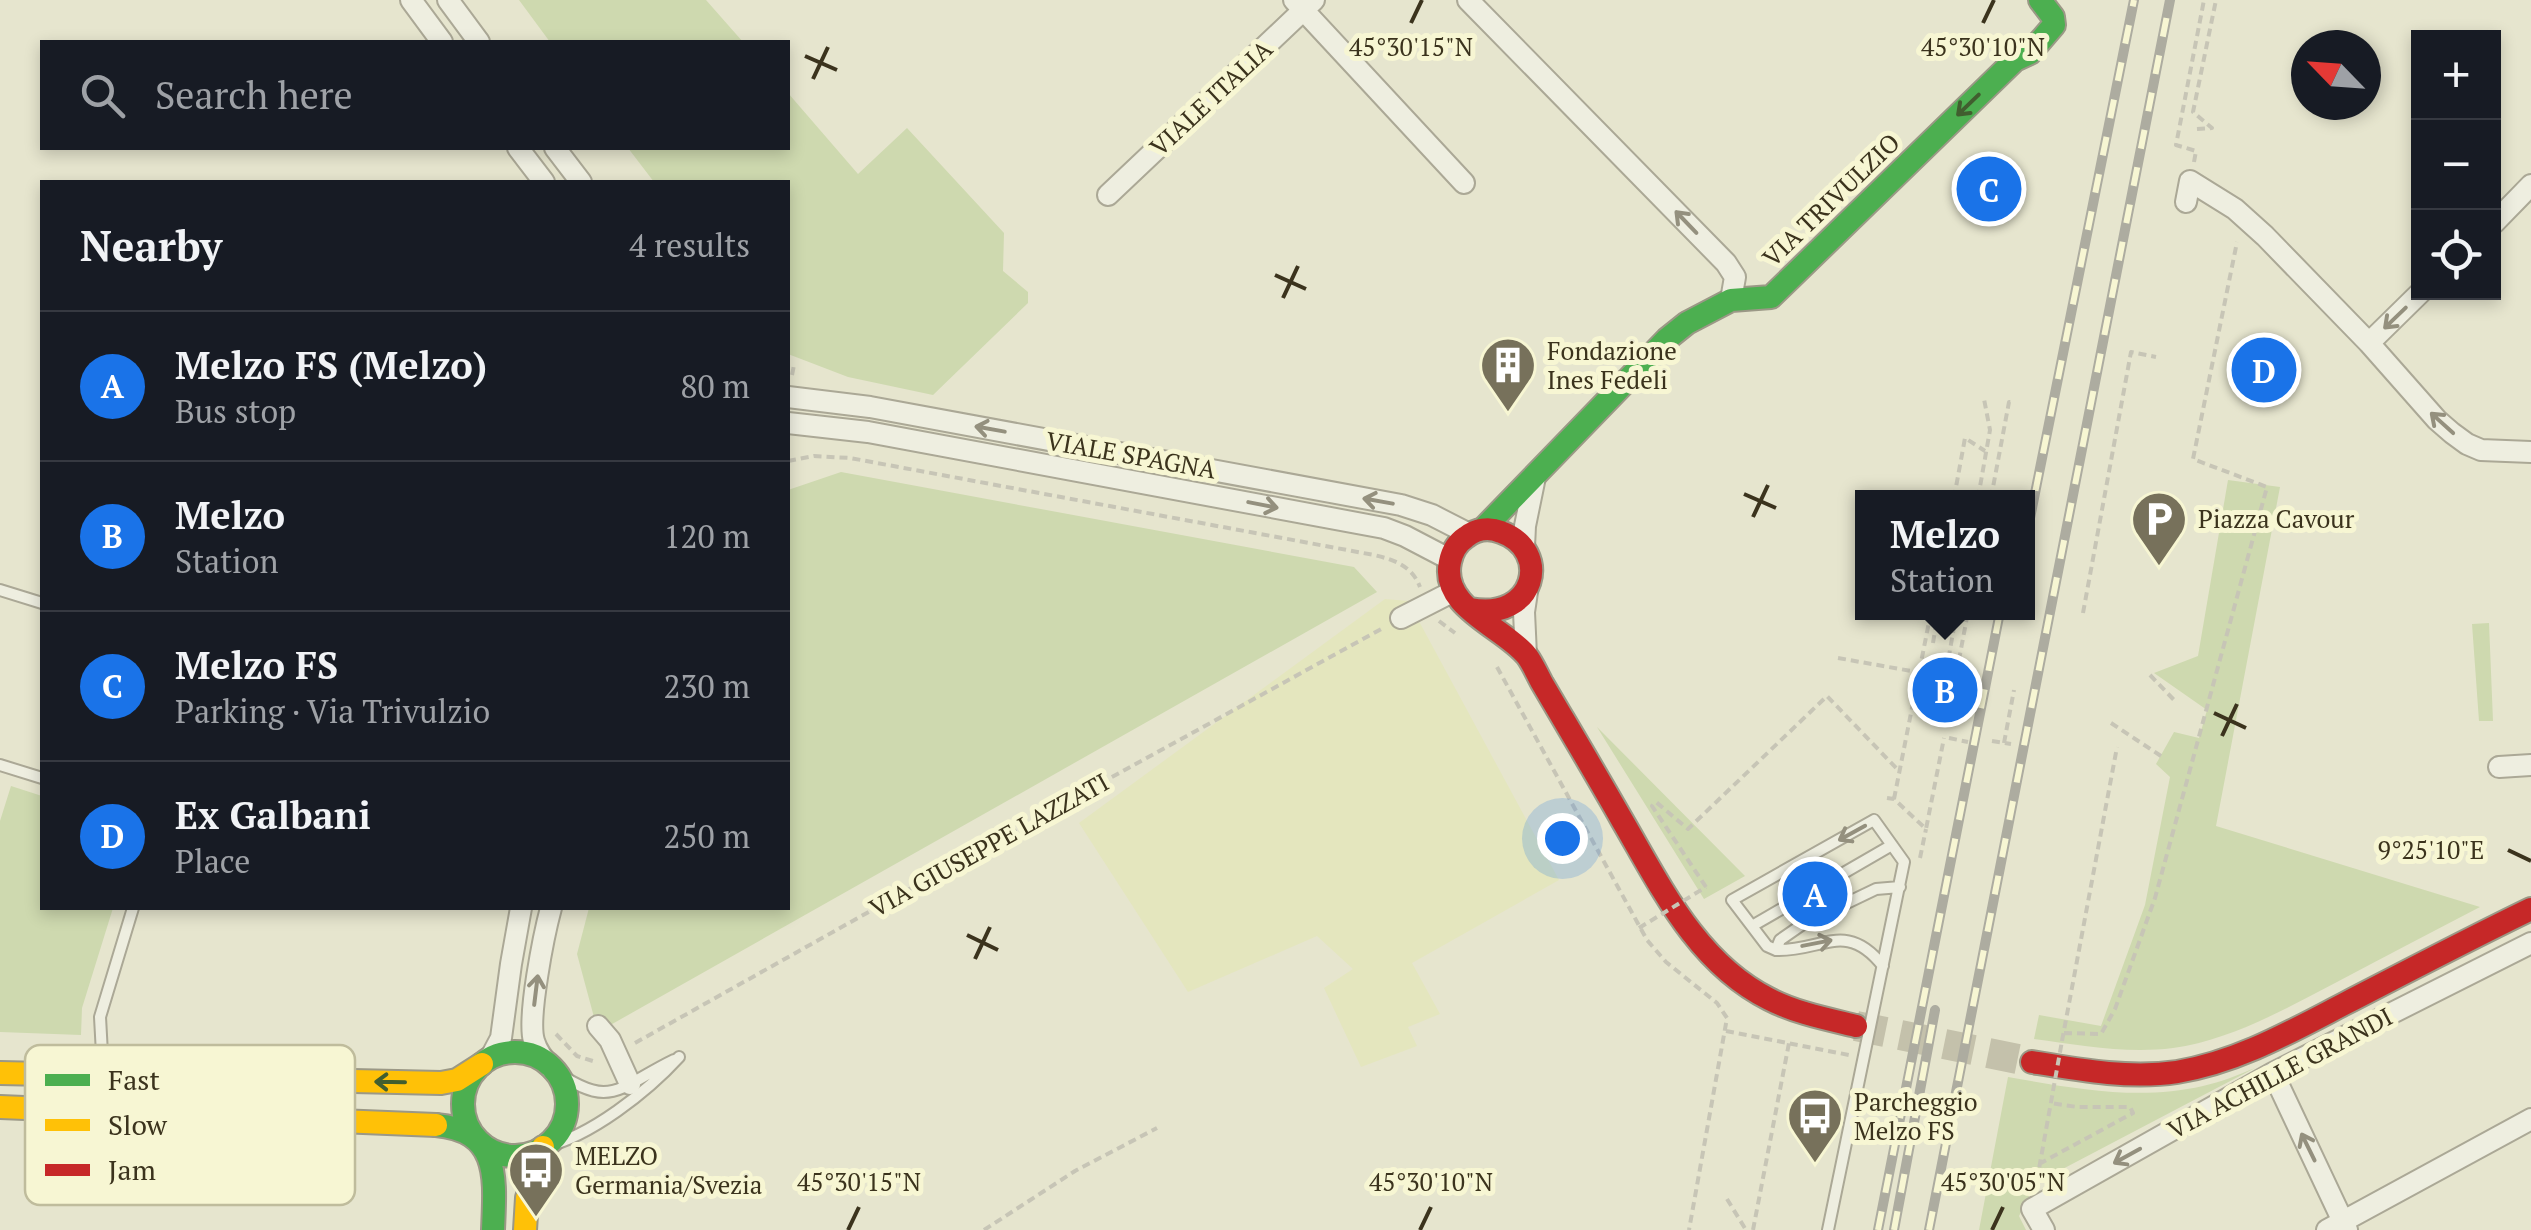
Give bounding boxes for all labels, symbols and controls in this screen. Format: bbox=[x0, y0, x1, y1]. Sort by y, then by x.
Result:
text: 45°30'15"N bbox=[1349, 30, 1473, 63]
text: 45°30'10"N bbox=[1921, 30, 2045, 63]
north arrow bbox=[2291, 30, 2381, 120]
map controls bbox=[2411, 30, 2501, 300]
button: + bbox=[2411, 30, 2501, 120]
street label: VIALE ITALIA bbox=[1142, 32, 1280, 163]
search box bbox=[40, 40, 790, 150]
icon: search bbox=[75, 68, 130, 123]
text: Search here bbox=[155, 70, 353, 120]
one-way arrow bbox=[1957, 93, 1981, 117]
button: − bbox=[2411, 120, 2501, 210]
street label: VIA TRIVULZIO bbox=[1755, 126, 1906, 274]
pin: C bbox=[1956, 152, 2022, 226]
one-way arrow bbox=[1674, 210, 1698, 234]
button: locate bbox=[2411, 210, 2501, 300]
text: Nearby bbox=[80, 217, 222, 273]
text: 4 results bbox=[629, 224, 750, 266]
one-way arrow bbox=[2384, 306, 2408, 330]
pin: D bbox=[2232, 332, 2296, 408]
place label: Fondazione Ines Fedeli bbox=[1547, 334, 1677, 396]
building icon: Fondazione Ines Fedeli bbox=[1478, 335, 1538, 414]
text: Melzo FS (Melzo) bbox=[175, 340, 487, 390]
text: A bbox=[101, 365, 124, 407]
text: 80 m bbox=[680, 365, 750, 407]
text: Bus stop bbox=[175, 390, 296, 432]
one-way arrow bbox=[2430, 412, 2455, 435]
one-way arrow bbox=[974, 419, 1007, 438]
street label: VIALE SPAGNA bbox=[1043, 423, 1220, 486]
parking icon: Piazza Cavour bbox=[2129, 489, 2189, 568]
text: Melzo bbox=[175, 490, 285, 540]
popup bbox=[1855, 490, 2035, 620]
one-way arrow bbox=[1363, 491, 1395, 510]
one-way arrow bbox=[1246, 497, 1278, 516]
place label: Piazza Cavour bbox=[2198, 502, 2355, 535]
text: Melzo bbox=[1890, 509, 2000, 559]
text: B bbox=[102, 515, 123, 557]
text: 120 m bbox=[663, 515, 750, 557]
text: Station bbox=[175, 540, 278, 582]
text: Station bbox=[1890, 559, 1993, 601]
text: Melzo FS bbox=[175, 640, 338, 690]
pin: B bbox=[1912, 652, 1978, 728]
text: C bbox=[102, 665, 123, 707]
text: 230 m bbox=[663, 665, 750, 707]
text: Parking · Via Trivulzio bbox=[175, 690, 490, 732]
street label: VIA GIUSEPPE LAZZATI bbox=[863, 765, 1114, 924]
text: Ex Galbani bbox=[175, 790, 371, 840]
your location bbox=[1537, 813, 1588, 864]
text: D bbox=[101, 815, 124, 857]
text: 250 m bbox=[663, 815, 750, 857]
one-way arrow bbox=[1837, 823, 1867, 843]
text: 9°25'10"E bbox=[2378, 833, 2484, 866]
text: Place bbox=[175, 840, 250, 882]
pin: A bbox=[1782, 856, 1848, 932]
one-way arrow bbox=[1800, 933, 1832, 952]
one-way arrow bbox=[528, 974, 546, 1007]
street label: VIA ACHILLE GRANDI bbox=[2162, 999, 2398, 1146]
legend bbox=[25, 1045, 355, 1205]
text: Fast bbox=[108, 1061, 160, 1098]
one-way arrow bbox=[374, 1072, 406, 1092]
place label: Parcheggio Melzo FS bbox=[1854, 1085, 1978, 1147]
bus stop icon: Parcheggio Melzo FS bbox=[1785, 1086, 1845, 1165]
text: Slow bbox=[108, 1106, 168, 1143]
one-way arrow bbox=[2298, 1133, 2317, 1163]
place label: MELZO Germania/Svezia bbox=[575, 1139, 763, 1201]
bus stop icon: MELZO Germania/Svezia bbox=[506, 1140, 566, 1219]
one-way arrow bbox=[2113, 1146, 2142, 1166]
text: Jam bbox=[108, 1151, 156, 1188]
text: 45°30'15"N bbox=[797, 1165, 921, 1198]
text: 45°30'10"N bbox=[1369, 1165, 1493, 1198]
text: 45°30'05"N bbox=[1941, 1165, 2065, 1198]

